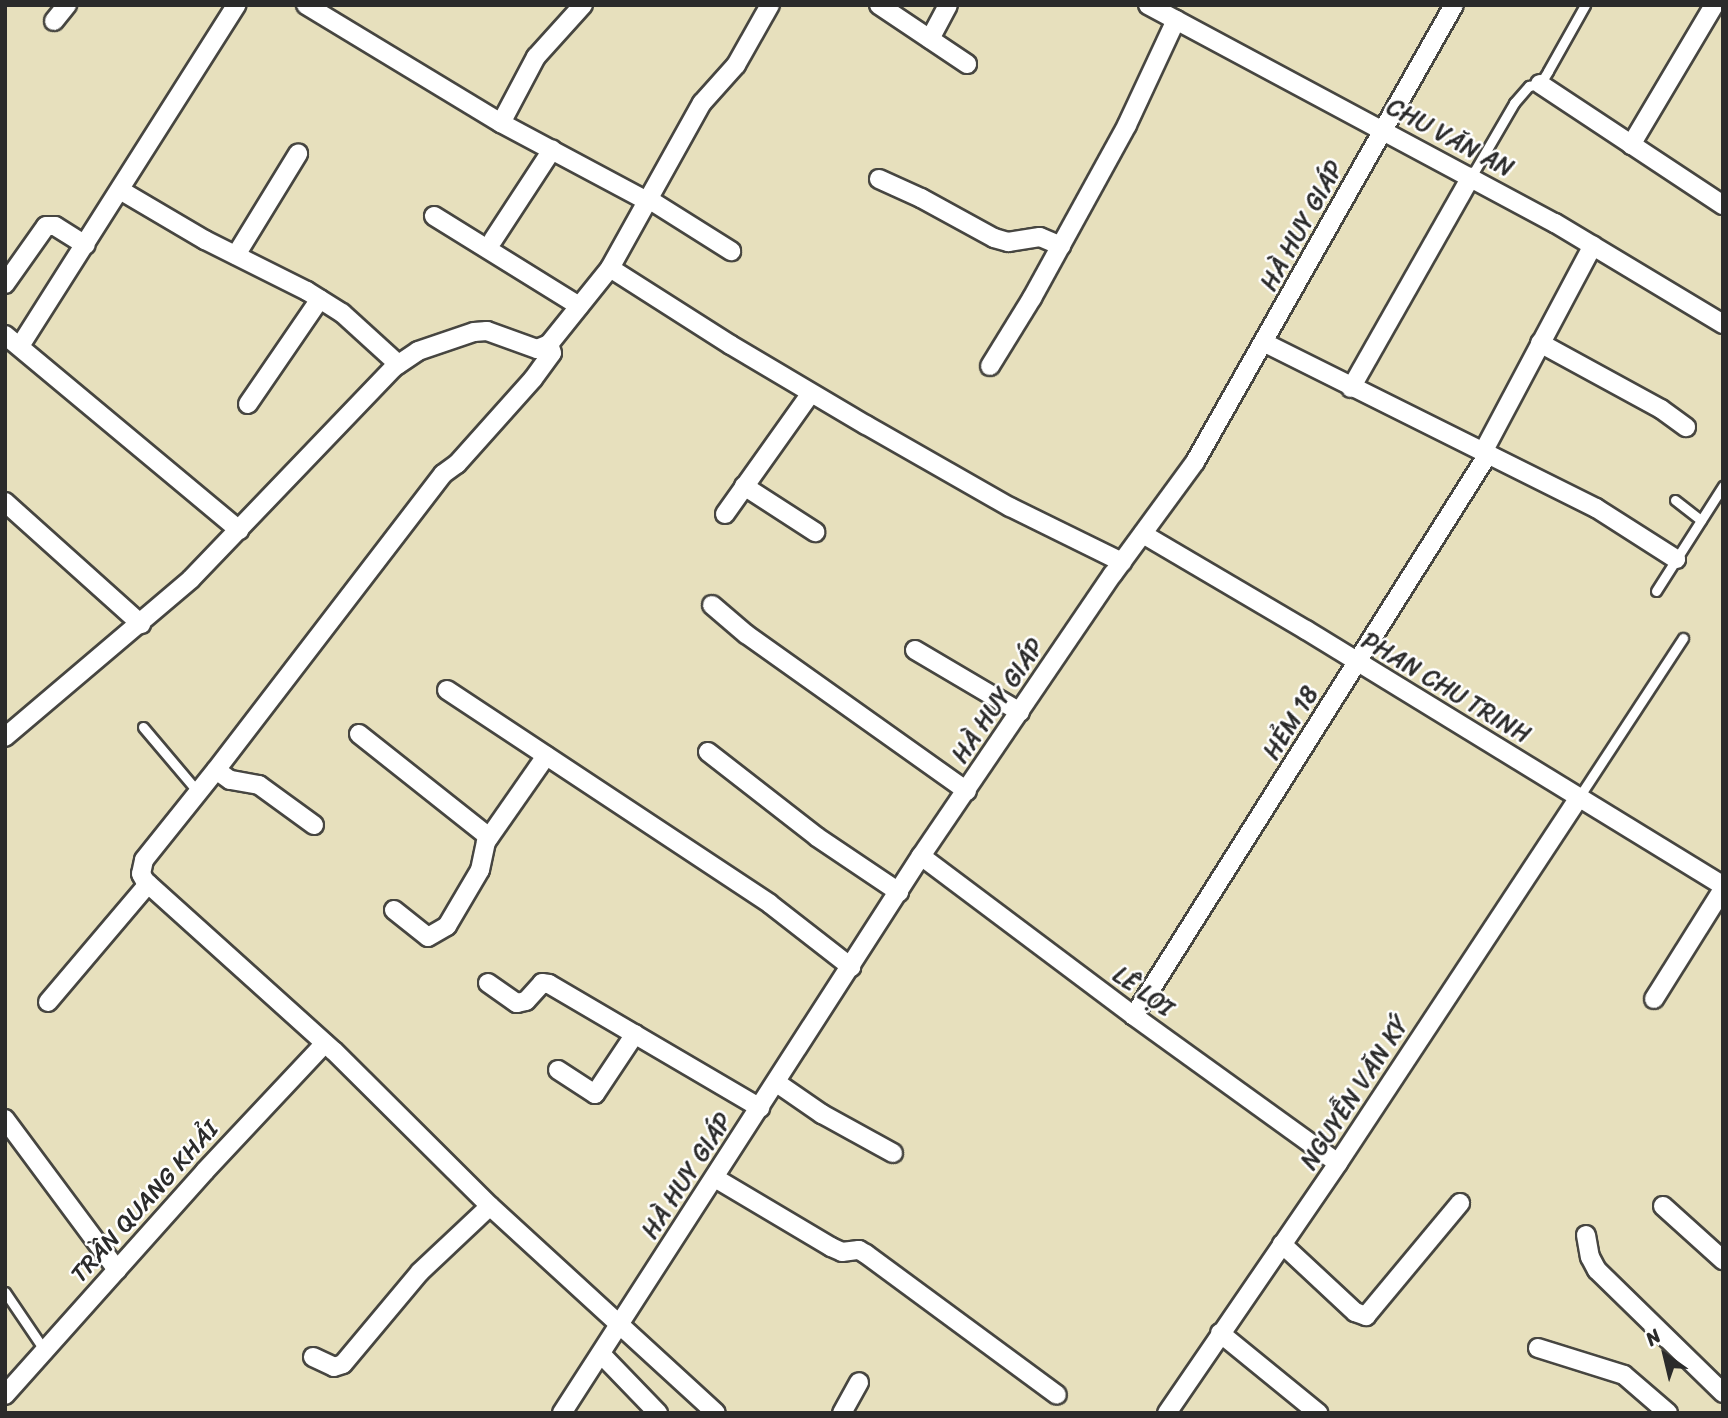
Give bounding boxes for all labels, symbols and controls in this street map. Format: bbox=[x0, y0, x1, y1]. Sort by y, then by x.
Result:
street label: CHU VĂN AN bbox=[1383, 93, 1517, 183]
street label: HÀ HUY GIÁP bbox=[1254, 155, 1350, 297]
street label: PHAN CHU TRINH bbox=[1355, 625, 1537, 751]
street label: HÀ HUY GIÁP bbox=[945, 633, 1051, 769]
street label: HẺM 18 bbox=[1257, 681, 1325, 765]
street label: LÊ LỢI bbox=[1107, 960, 1179, 1024]
street label: NGUYỄN VĂN KÝ bbox=[1296, 1013, 1414, 1173]
street label: HÀ HUY GIÁP bbox=[635, 1107, 739, 1245]
street label: TRẦN QUANG KHẢI bbox=[65, 1115, 225, 1289]
north arrow bbox=[1630, 1320, 1700, 1390]
text: N bbox=[1638, 1320, 1668, 1355]

